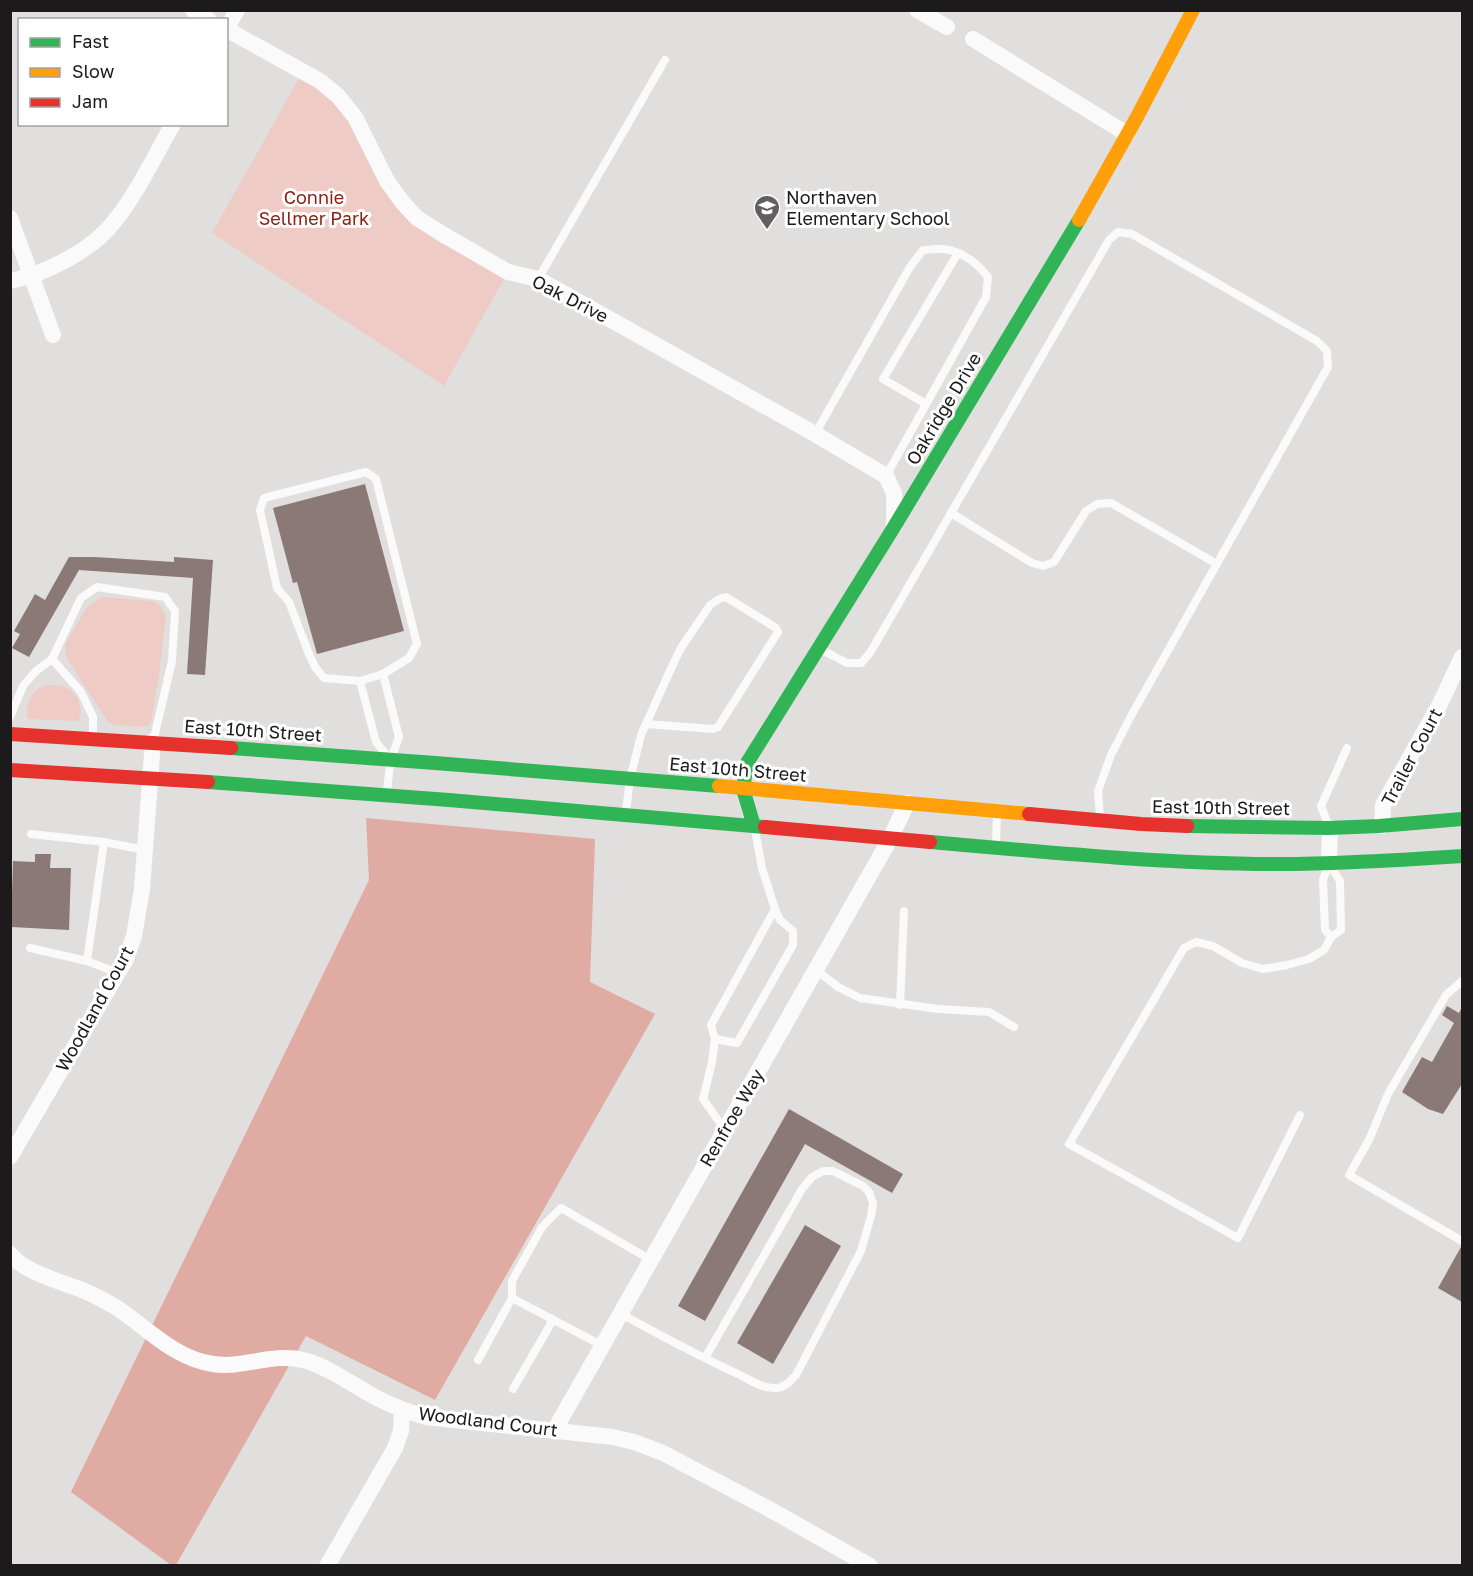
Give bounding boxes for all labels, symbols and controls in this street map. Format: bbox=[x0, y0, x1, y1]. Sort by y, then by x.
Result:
legend bbox=[18, 18, 228, 126]
text: Fast bbox=[72, 30, 109, 52]
text: Slow bbox=[72, 60, 115, 82]
text: Jam bbox=[72, 90, 108, 112]
park label: Connie Sellmer Park bbox=[259, 186, 369, 229]
place label: Northaven Elementary School bbox=[786, 186, 950, 229]
school or university icon: Northaven Elementary School bbox=[752, 193, 782, 231]
street label: Oak Drive bbox=[529, 270, 612, 327]
street label: Oakridge Drive bbox=[901, 348, 985, 469]
street label: Trailer Court bbox=[1376, 704, 1446, 809]
street label: East 10th Street bbox=[183, 714, 323, 746]
street label: East 10th Street bbox=[668, 752, 808, 786]
street label: East 10th Street bbox=[1152, 795, 1290, 819]
street label: Woodland Court bbox=[50, 942, 138, 1075]
street label: Renfroe Way bbox=[694, 1065, 768, 1170]
street label: Woodland Court bbox=[417, 1402, 559, 1440]

